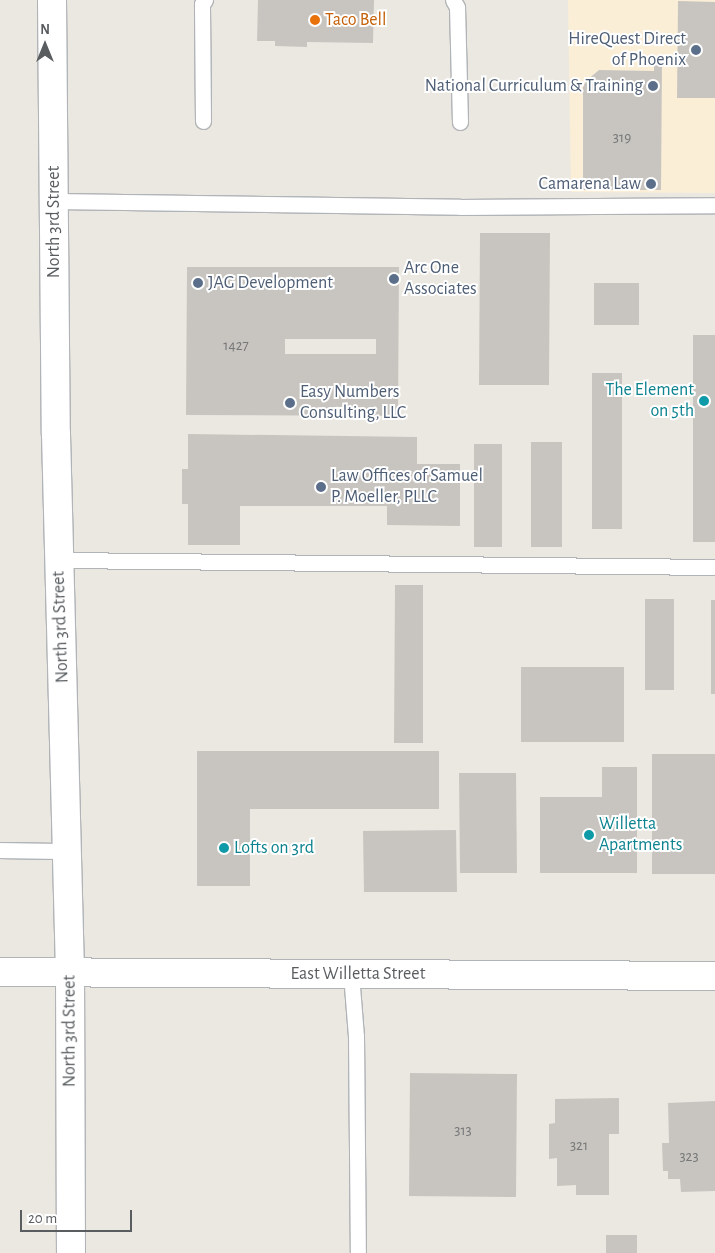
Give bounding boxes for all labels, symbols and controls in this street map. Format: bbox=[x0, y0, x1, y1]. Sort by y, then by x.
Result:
place label: Taco Bell bbox=[325, 9, 386, 31]
marker: Taco Bell bbox=[309, 14, 321, 26]
north arrow bbox=[20, 20, 70, 70]
text: N bbox=[40, 23, 50, 37]
place label: HireQuest Direct of Phoenix bbox=[568, 29, 686, 72]
marker: HireQuest Direct of Phoenix bbox=[690, 44, 702, 56]
place label: National Curriculum & Training bbox=[425, 75, 643, 97]
marker: National Curriculum & Training bbox=[647, 80, 659, 92]
house number: 319 bbox=[613, 129, 631, 147]
street label: North 3rd Street bbox=[43, 166, 65, 278]
place label: Camarena Law bbox=[539, 173, 641, 195]
marker: Camarena Law bbox=[645, 178, 657, 190]
place label: Arc One Associates bbox=[404, 258, 477, 300]
place label: JAG Development bbox=[208, 272, 333, 294]
marker: Arc One Associates bbox=[388, 273, 400, 285]
marker: JAG Development bbox=[192, 277, 204, 289]
house number: 1427 bbox=[223, 337, 249, 355]
place label: The Element on 5th bbox=[606, 380, 694, 422]
place label: Easy Numbers Consulting, LLC bbox=[300, 382, 406, 424]
marker: The Element on 5th bbox=[698, 395, 710, 407]
marker: Easy Numbers Consulting, LLC bbox=[284, 397, 296, 409]
place label: Law Offices of Samuel P. Moeller, PLLC bbox=[331, 466, 483, 508]
marker: Law Offices of Samuel P. Moeller, PLLC bbox=[315, 481, 327, 493]
street label: North 3rd Street bbox=[48, 570, 74, 684]
place label: Willetta Apartments bbox=[599, 814, 682, 856]
marker: Willetta Apartments bbox=[583, 829, 595, 841]
place label: Lofts on 3rd bbox=[234, 837, 314, 859]
marker: Lofts on 3rd bbox=[218, 842, 230, 854]
street label: East Willetta Street bbox=[291, 963, 425, 985]
street label: North 3rd Street bbox=[59, 975, 81, 1087]
house number: 313 bbox=[454, 1122, 472, 1140]
house number: 321 bbox=[570, 1137, 588, 1155]
house number: 323 bbox=[679, 1148, 699, 1166]
scale bar bbox=[22, 1200, 135, 1232]
text: 20 m bbox=[28, 1211, 57, 1226]

